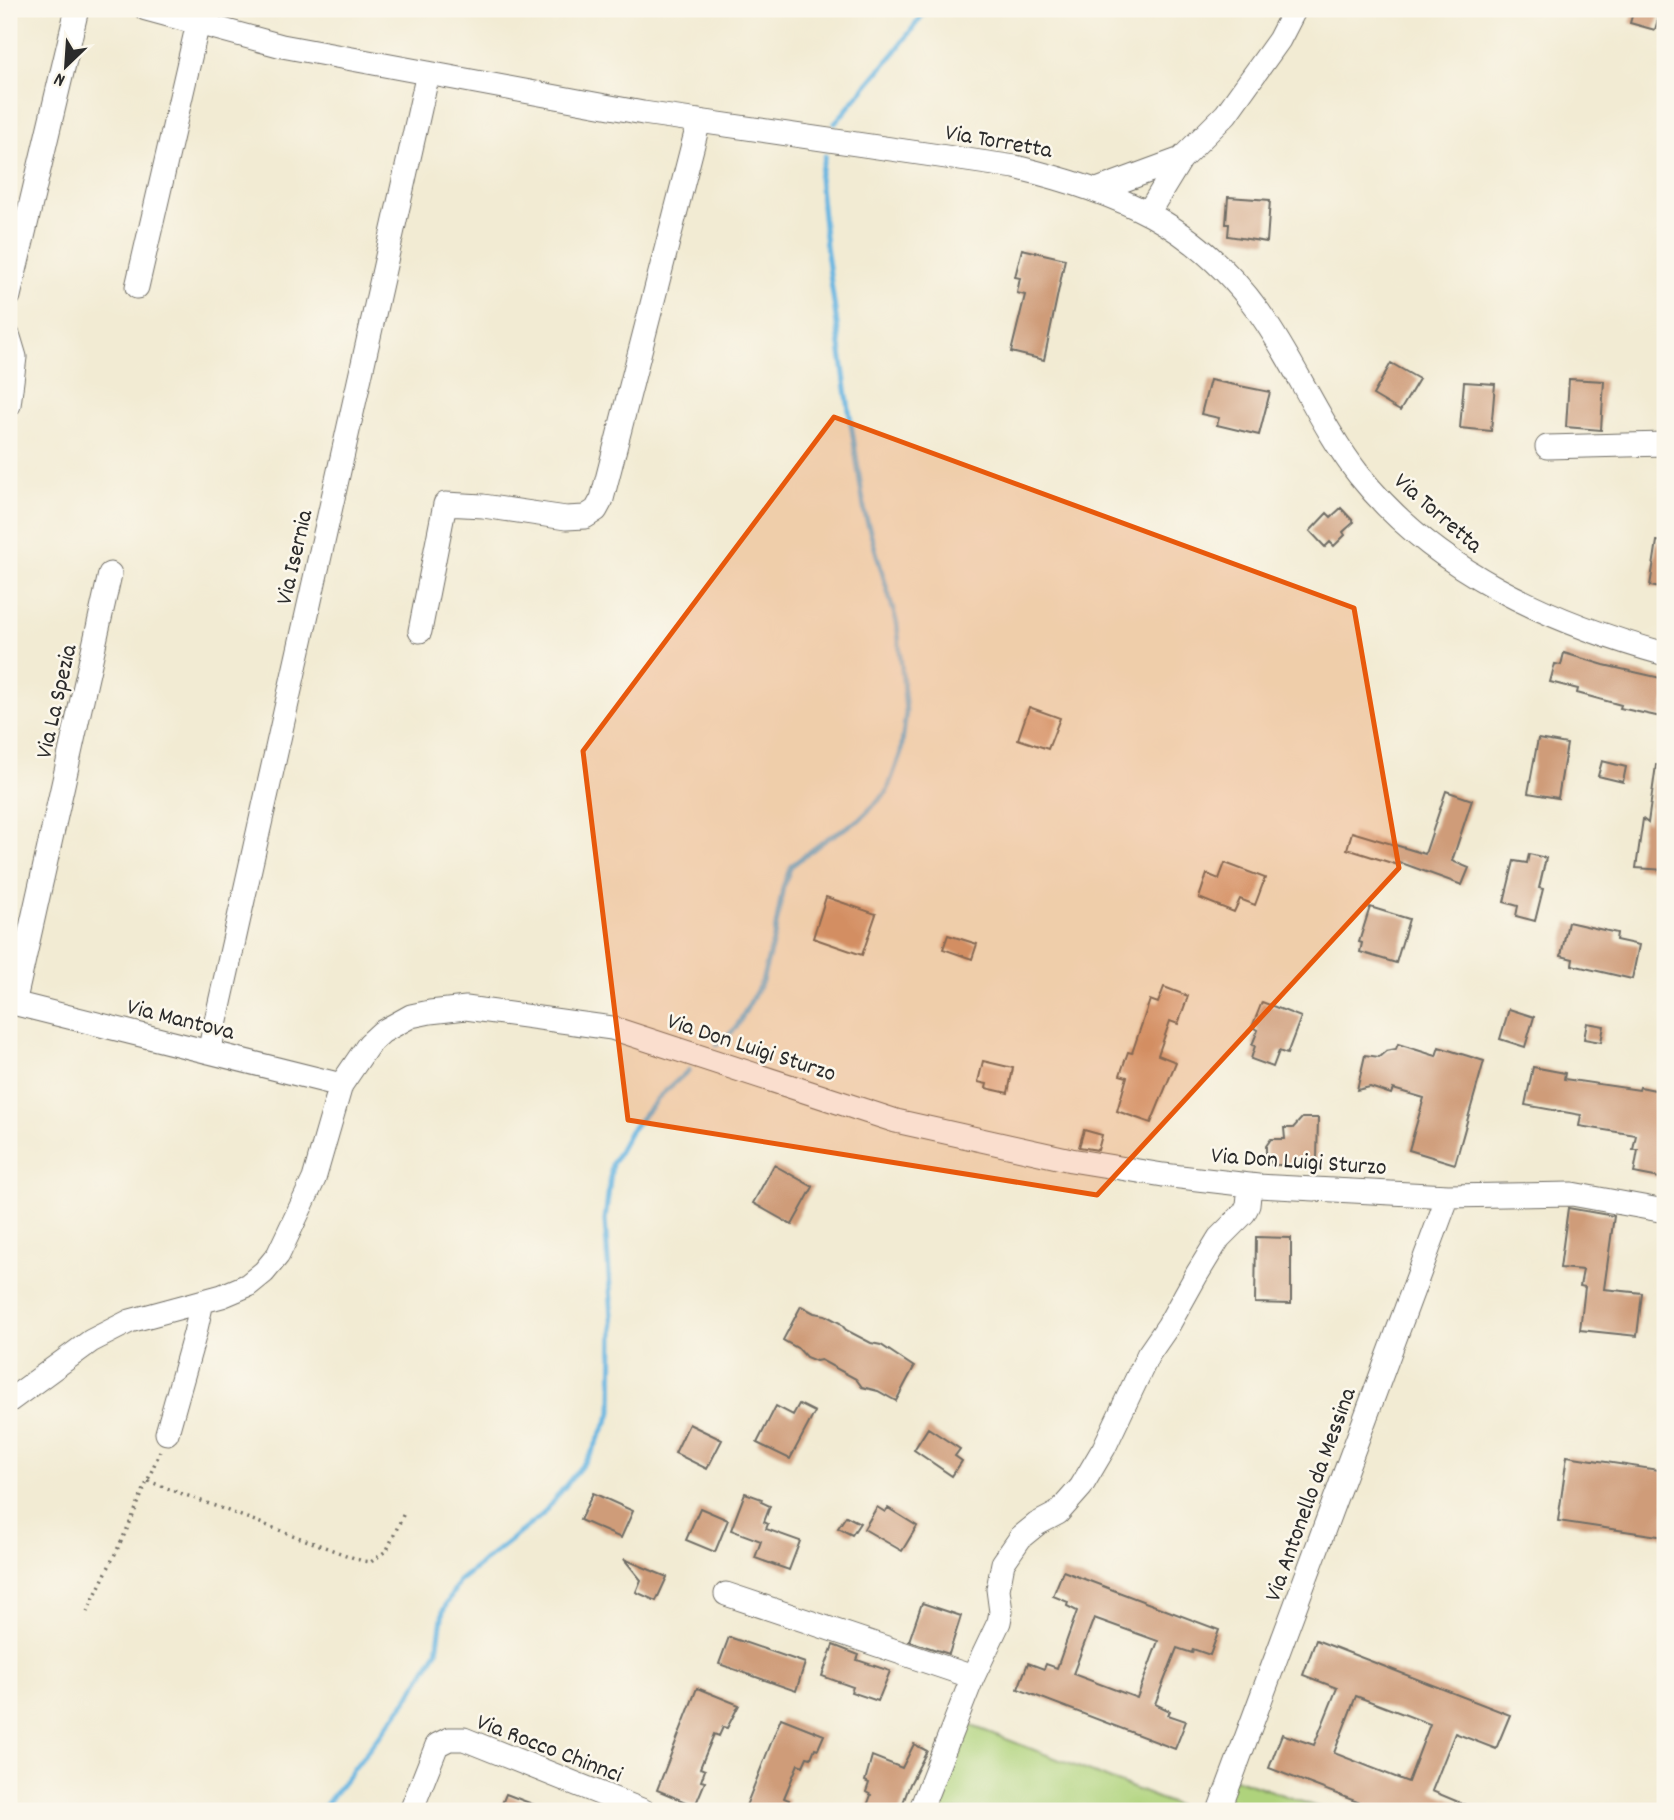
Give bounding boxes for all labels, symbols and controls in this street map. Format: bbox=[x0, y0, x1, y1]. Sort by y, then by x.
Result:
north arrow bbox=[32, 32, 102, 102]
text: N bbox=[50, 64, 70, 92]
street label: Via Torretta bbox=[942, 117, 1055, 169]
street label: Via Torretta bbox=[1385, 466, 1490, 563]
street label: Via Isernia bbox=[269, 506, 324, 608]
street label: Via La Spezia bbox=[28, 641, 88, 762]
street label: Via Mantova bbox=[123, 991, 238, 1051]
street label: Via Don Luigi Sturzo bbox=[662, 1006, 840, 1092]
street label: Via Don Luigi Sturzo bbox=[1210, 1140, 1388, 1186]
street label: Via Antonello da Messina bbox=[1257, 1383, 1367, 1607]
street label: Via Rocco Chinnci bbox=[471, 1706, 627, 1793]

